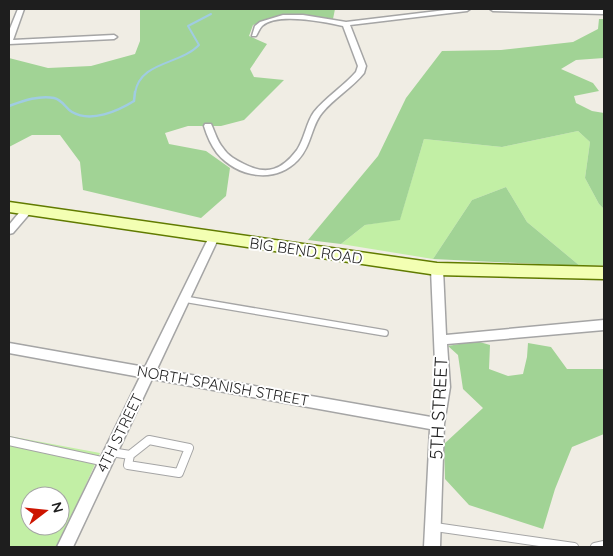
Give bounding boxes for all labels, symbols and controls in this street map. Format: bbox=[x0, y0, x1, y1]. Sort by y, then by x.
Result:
street label: BIG BEND ROAD bbox=[248, 233, 364, 268]
street label: 5TH STREET bbox=[424, 356, 453, 460]
street label: NORTH SPANISH STREET bbox=[136, 361, 311, 410]
street label: 4TH STREET bbox=[92, 390, 147, 475]
north arrow bbox=[20, 486, 70, 536]
text: N bbox=[47, 500, 68, 515]

